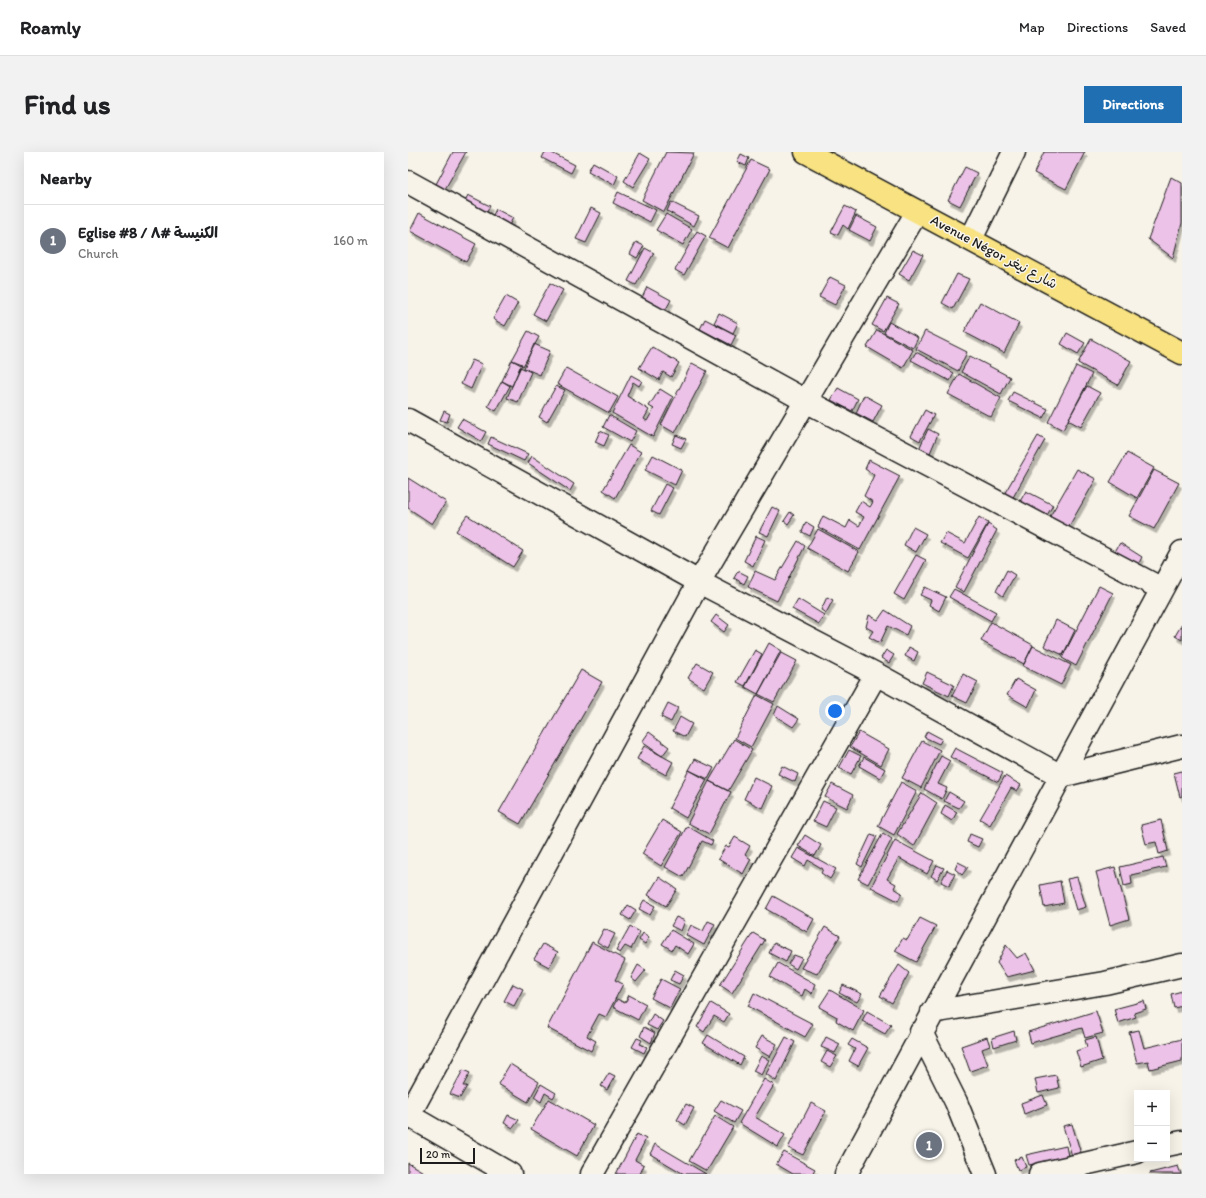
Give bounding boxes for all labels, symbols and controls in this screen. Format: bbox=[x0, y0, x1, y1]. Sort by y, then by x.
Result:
text: Roamly bbox=[20, 16, 81, 39]
text: Map bbox=[1019, 19, 1045, 36]
text: Directions bbox=[1067, 19, 1128, 36]
text: Saved bbox=[1150, 19, 1186, 36]
button: Directions bbox=[1084, 86, 1182, 123]
text: Find us bbox=[24, 87, 111, 121]
text: Nearby bbox=[40, 168, 92, 188]
street label: Avenue Négor شارع نيغر bbox=[927, 211, 1060, 294]
text: Eglise #8 / الكنيسة #٨ bbox=[78, 224, 218, 242]
text: 1 bbox=[50, 233, 56, 248]
text: 160 m bbox=[333, 233, 368, 248]
text: Church bbox=[78, 246, 119, 261]
your location bbox=[825, 701, 845, 721]
map controls bbox=[1134, 1090, 1170, 1162]
button: + bbox=[1134, 1090, 1170, 1126]
button: − bbox=[1134, 1126, 1170, 1162]
pin: 1 bbox=[916, 1130, 942, 1160]
scale bar bbox=[420, 1146, 475, 1165]
text: 20 m bbox=[426, 1148, 450, 1161]

